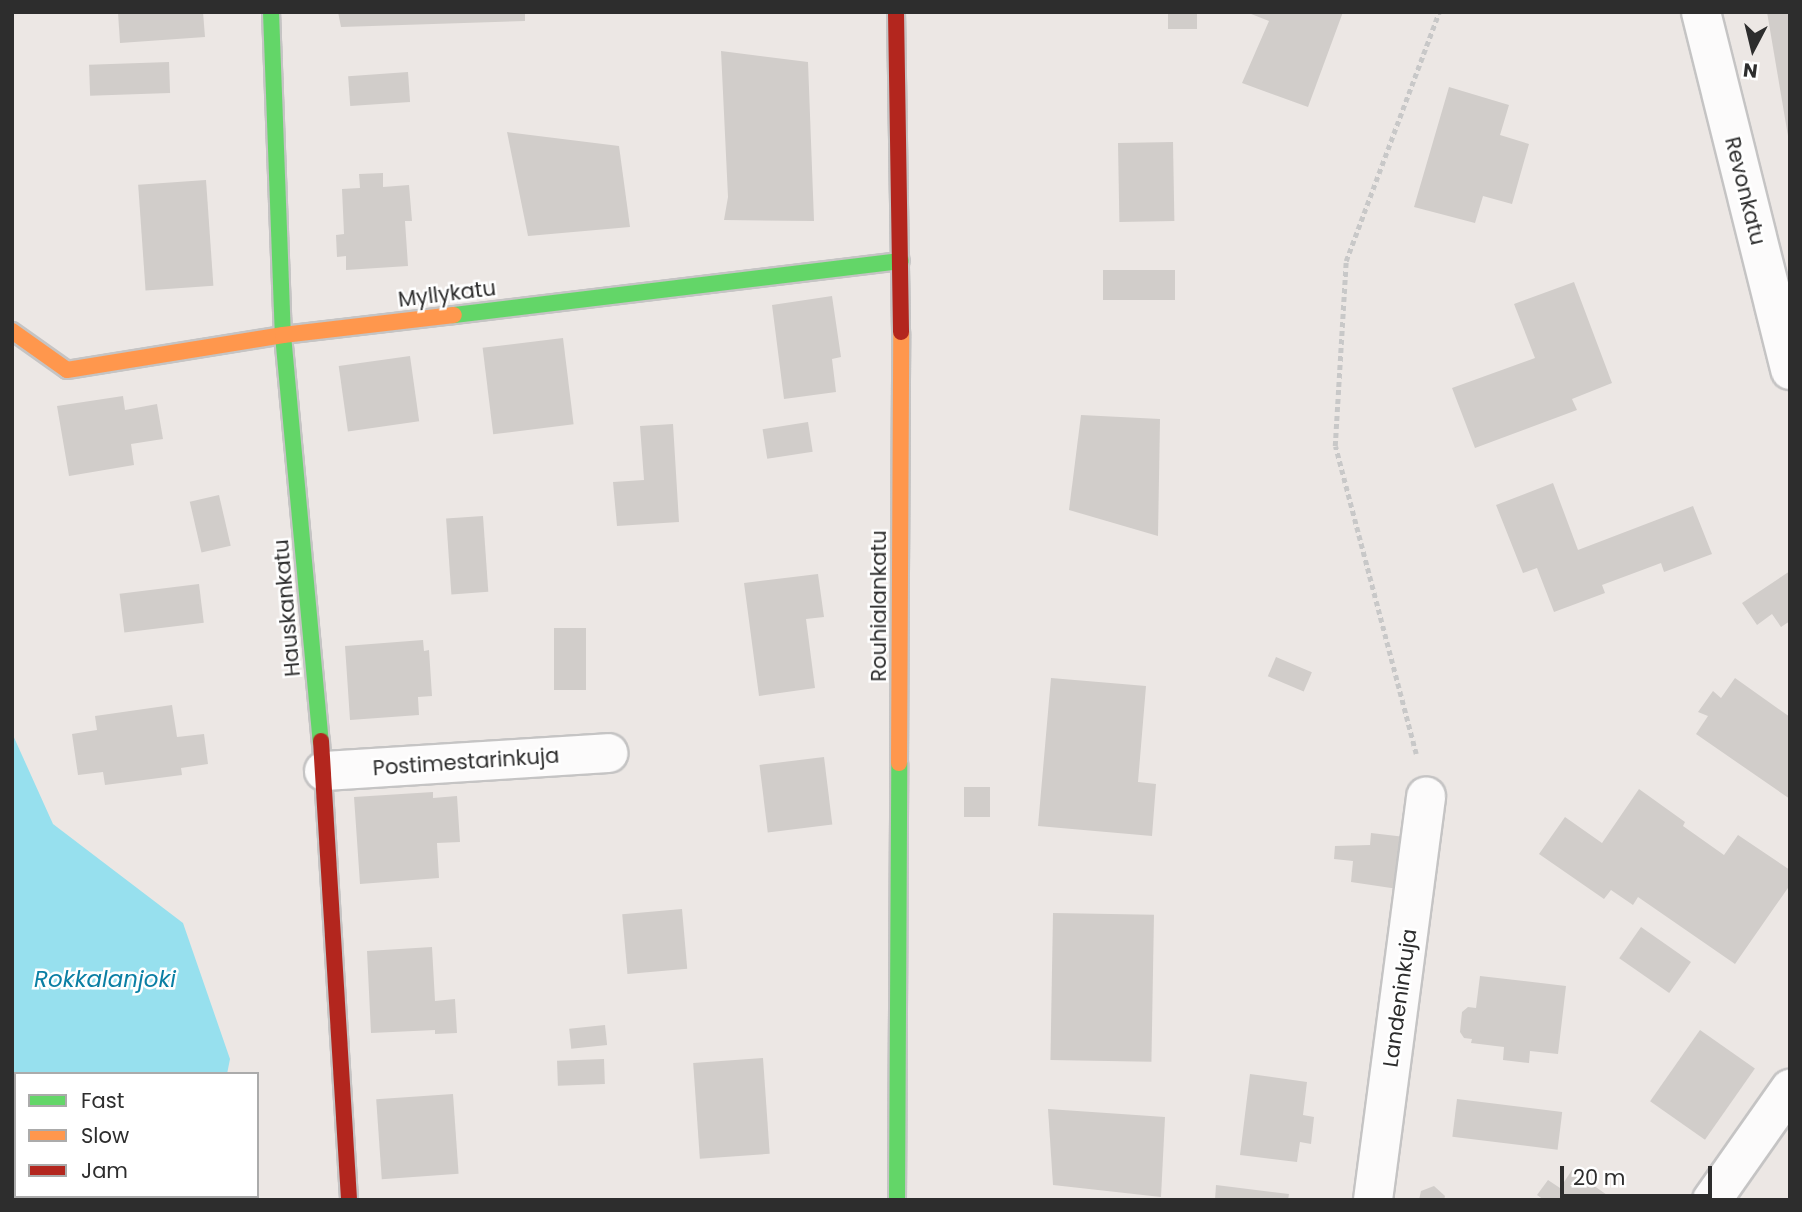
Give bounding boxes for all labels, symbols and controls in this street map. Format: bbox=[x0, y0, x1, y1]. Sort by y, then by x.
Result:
north arrow bbox=[1718, 14, 1788, 84]
text: N bbox=[1742, 56, 1759, 85]
street label: Revonkatu bbox=[1719, 134, 1771, 248]
street label: Myllykatu bbox=[397, 276, 497, 312]
street label: Rouhialankatu bbox=[866, 530, 892, 682]
street label: Hauskankatu bbox=[268, 538, 306, 678]
street label: Postimestarinkuja bbox=[372, 743, 560, 781]
street label: Landeninkuja bbox=[1378, 927, 1422, 1069]
water label: Rokkalanjoki bbox=[34, 965, 176, 993]
legend bbox=[14, 1072, 259, 1198]
text: Fast bbox=[81, 1086, 124, 1115]
text: Slow bbox=[81, 1121, 129, 1150]
scale bar bbox=[1564, 1152, 1716, 1196]
text: Jam bbox=[81, 1156, 128, 1185]
text: 20 m bbox=[1573, 1163, 1626, 1192]

